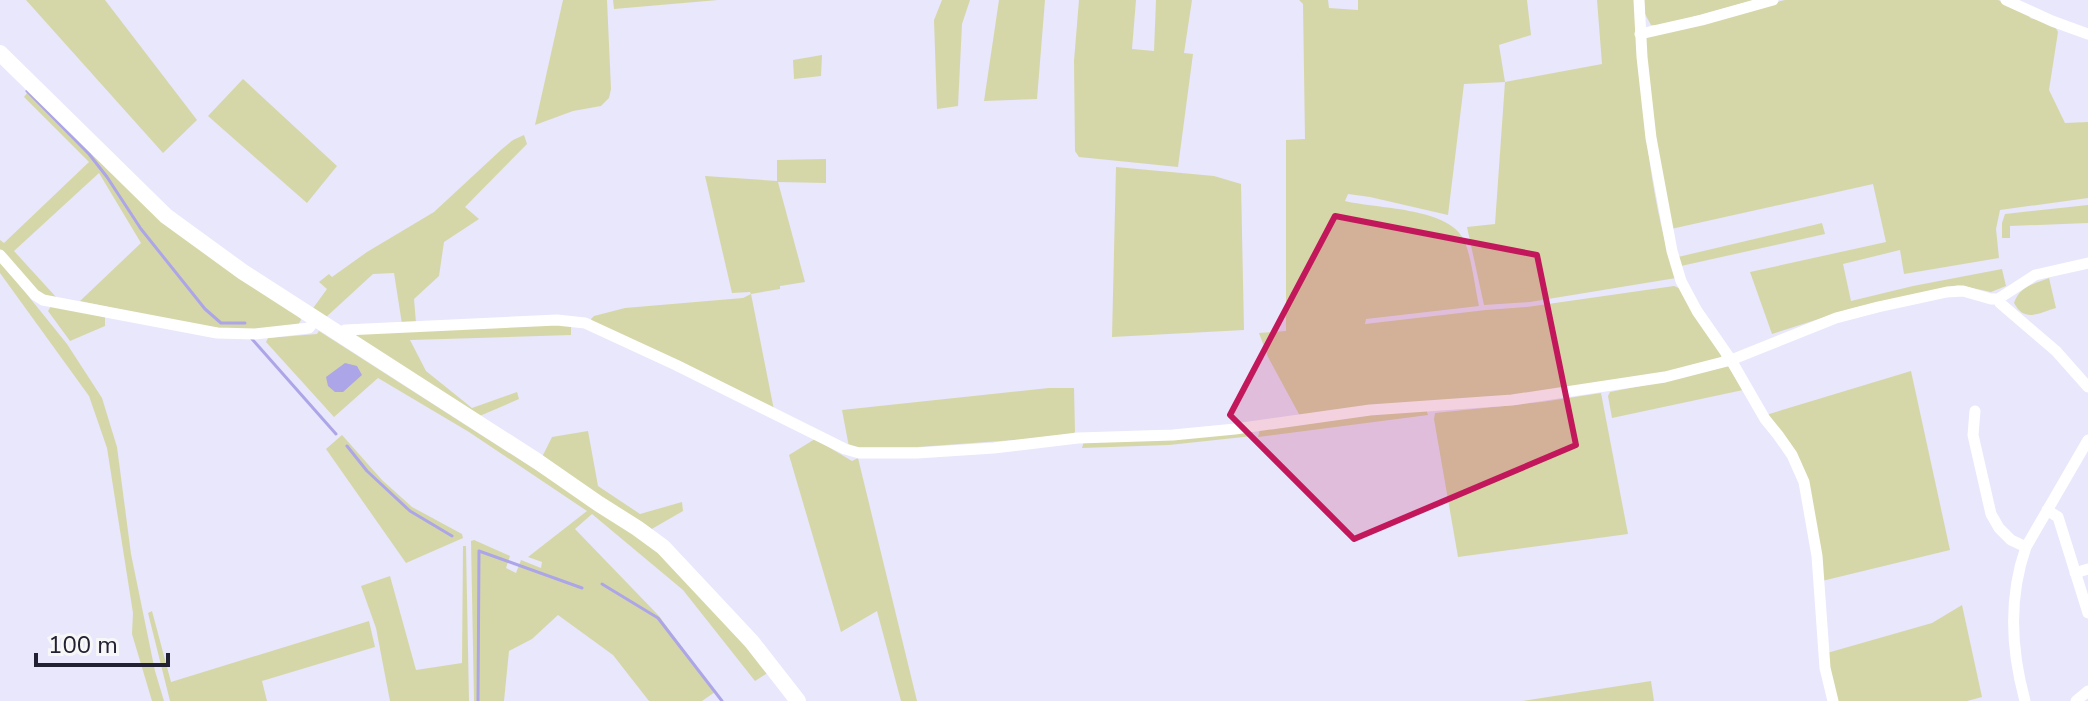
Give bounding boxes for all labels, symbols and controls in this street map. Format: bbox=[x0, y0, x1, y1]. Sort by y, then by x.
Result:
scale bar bbox=[36, 617, 168, 667]
text: 100 m bbox=[48, 629, 118, 661]

